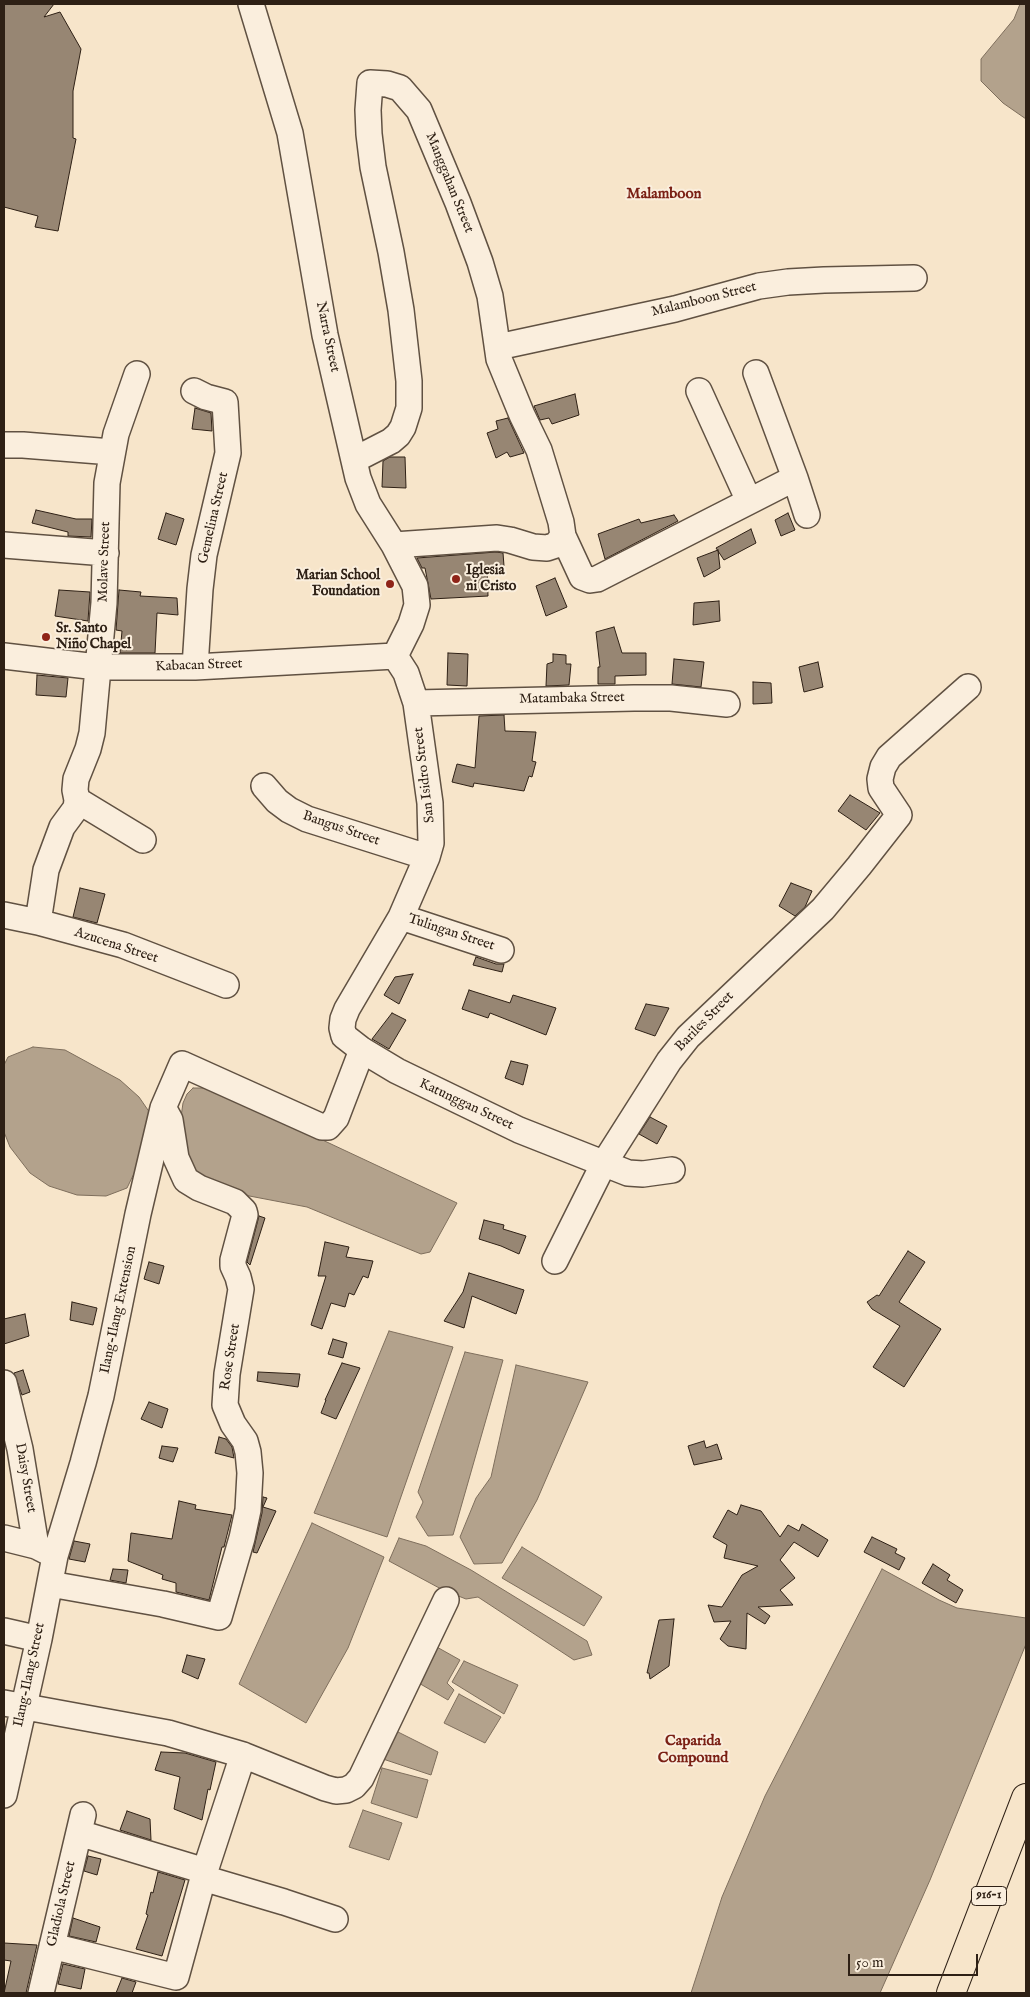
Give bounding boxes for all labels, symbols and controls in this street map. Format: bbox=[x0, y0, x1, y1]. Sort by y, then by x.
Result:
street label: Manggahan Street bbox=[421, 130, 477, 236]
district label: Malamboon bbox=[627, 186, 701, 204]
street label: Malamboon Street bbox=[650, 279, 758, 321]
street label: Narra Street bbox=[311, 300, 343, 374]
street label: Gemelina Street bbox=[195, 470, 233, 566]
street label: Molave Street bbox=[95, 521, 115, 603]
place label: Iglesia ni Cristo bbox=[466, 563, 516, 596]
place label: Marian School Foundation bbox=[296, 568, 380, 600]
marker: Iglesia ni Cristo bbox=[450, 573, 462, 585]
marker: Marian School Foundation bbox=[384, 578, 396, 590]
place label: Sr. Santo Niño Chapel bbox=[56, 621, 131, 654]
marker: Sr. Santo Niño Chapel bbox=[40, 631, 52, 643]
street label: Kabacan Street bbox=[155, 656, 243, 676]
street label: Matambaka Street bbox=[519, 690, 625, 708]
street label: San Isidro Street bbox=[411, 726, 439, 824]
street label: Bangus Street bbox=[300, 808, 382, 850]
street label: Tulingan Street bbox=[406, 911, 496, 955]
street label: Azucena Street bbox=[72, 925, 160, 967]
street label: Bariles Street bbox=[672, 988, 738, 1056]
street label: Katunggan Street bbox=[416, 1076, 516, 1134]
street label: Ilang-Ilang Extension bbox=[97, 1245, 141, 1375]
street label: Rose Street bbox=[217, 1322, 245, 1392]
street label: Daisy Street bbox=[11, 1442, 39, 1514]
street label: Ilang-Ilang Street bbox=[11, 1621, 49, 1729]
district label: Caparida Compound bbox=[658, 1733, 728, 1768]
street label: Gladiola Street bbox=[44, 1860, 80, 1948]
road number: 916-1 bbox=[972, 1886, 1006, 1905]
scale bar bbox=[850, 1944, 980, 1976]
text: 50 m bbox=[856, 1953, 884, 1972]

